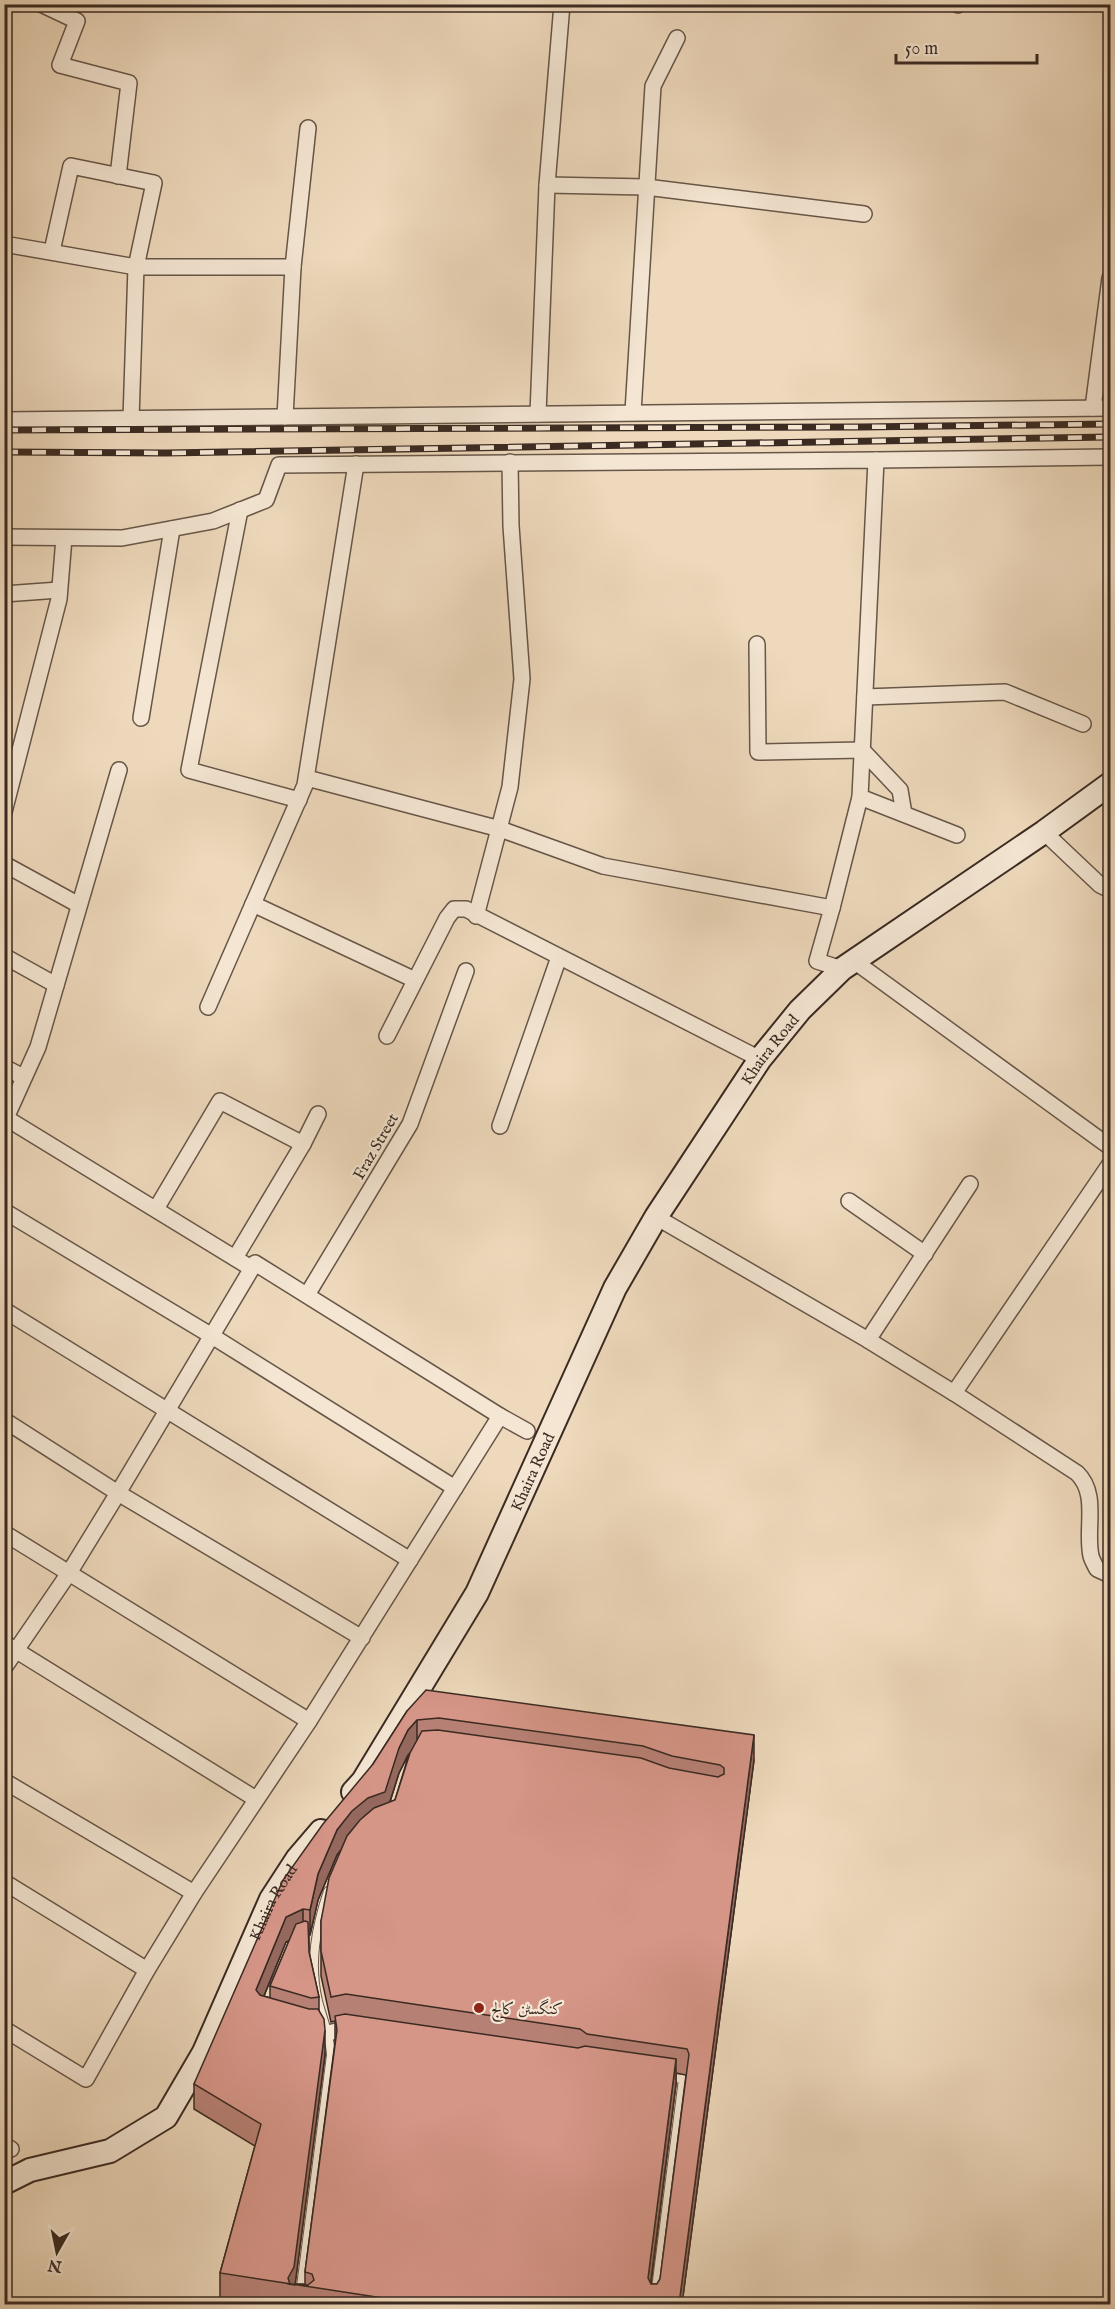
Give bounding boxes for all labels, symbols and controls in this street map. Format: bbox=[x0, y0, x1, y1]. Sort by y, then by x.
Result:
scale bar bbox=[896, 27, 1037, 65]
text: 50 m bbox=[905, 38, 938, 61]
street label: Khaira Road bbox=[738, 1011, 805, 1089]
street label: Fraz Street bbox=[350, 1110, 404, 1184]
street label: Khaira Road bbox=[507, 1430, 560, 1515]
street label: Khaira Road bbox=[246, 1861, 303, 1944]
place label: کنگسٹن کالج bbox=[491, 1998, 563, 2022]
marker: کنگسٹن کالج bbox=[472, 2001, 486, 2015]
north arrow bbox=[27, 2222, 87, 2282]
text: N bbox=[46, 2254, 64, 2276]

